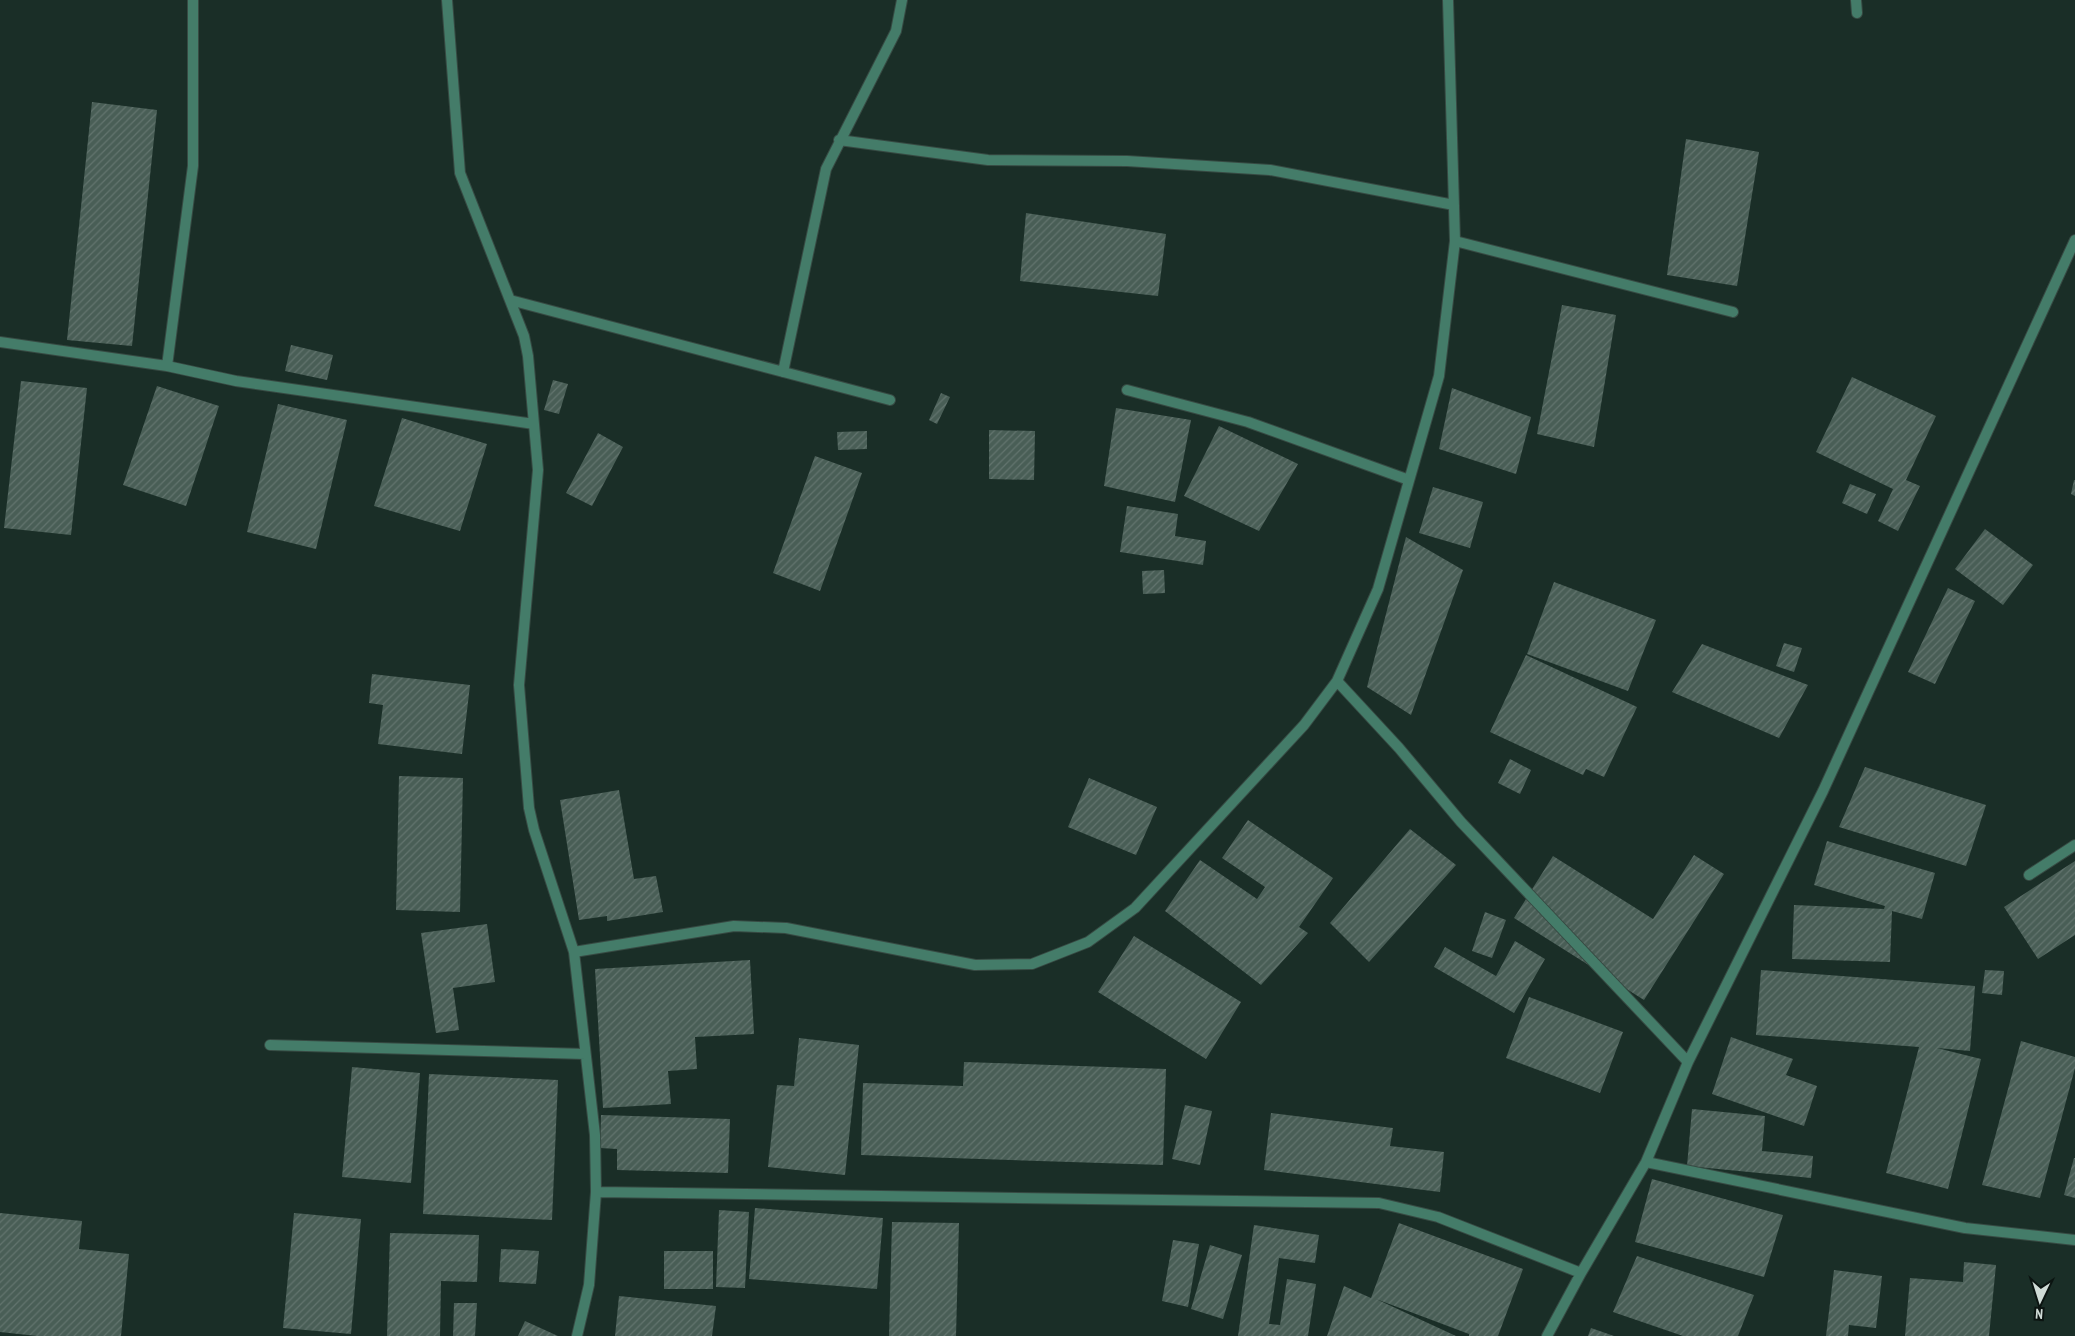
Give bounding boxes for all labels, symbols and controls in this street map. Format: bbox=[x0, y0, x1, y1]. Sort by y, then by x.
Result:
north arrow bbox=[2015, 1276, 2065, 1326]
text: N bbox=[2035, 1305, 2043, 1323]

